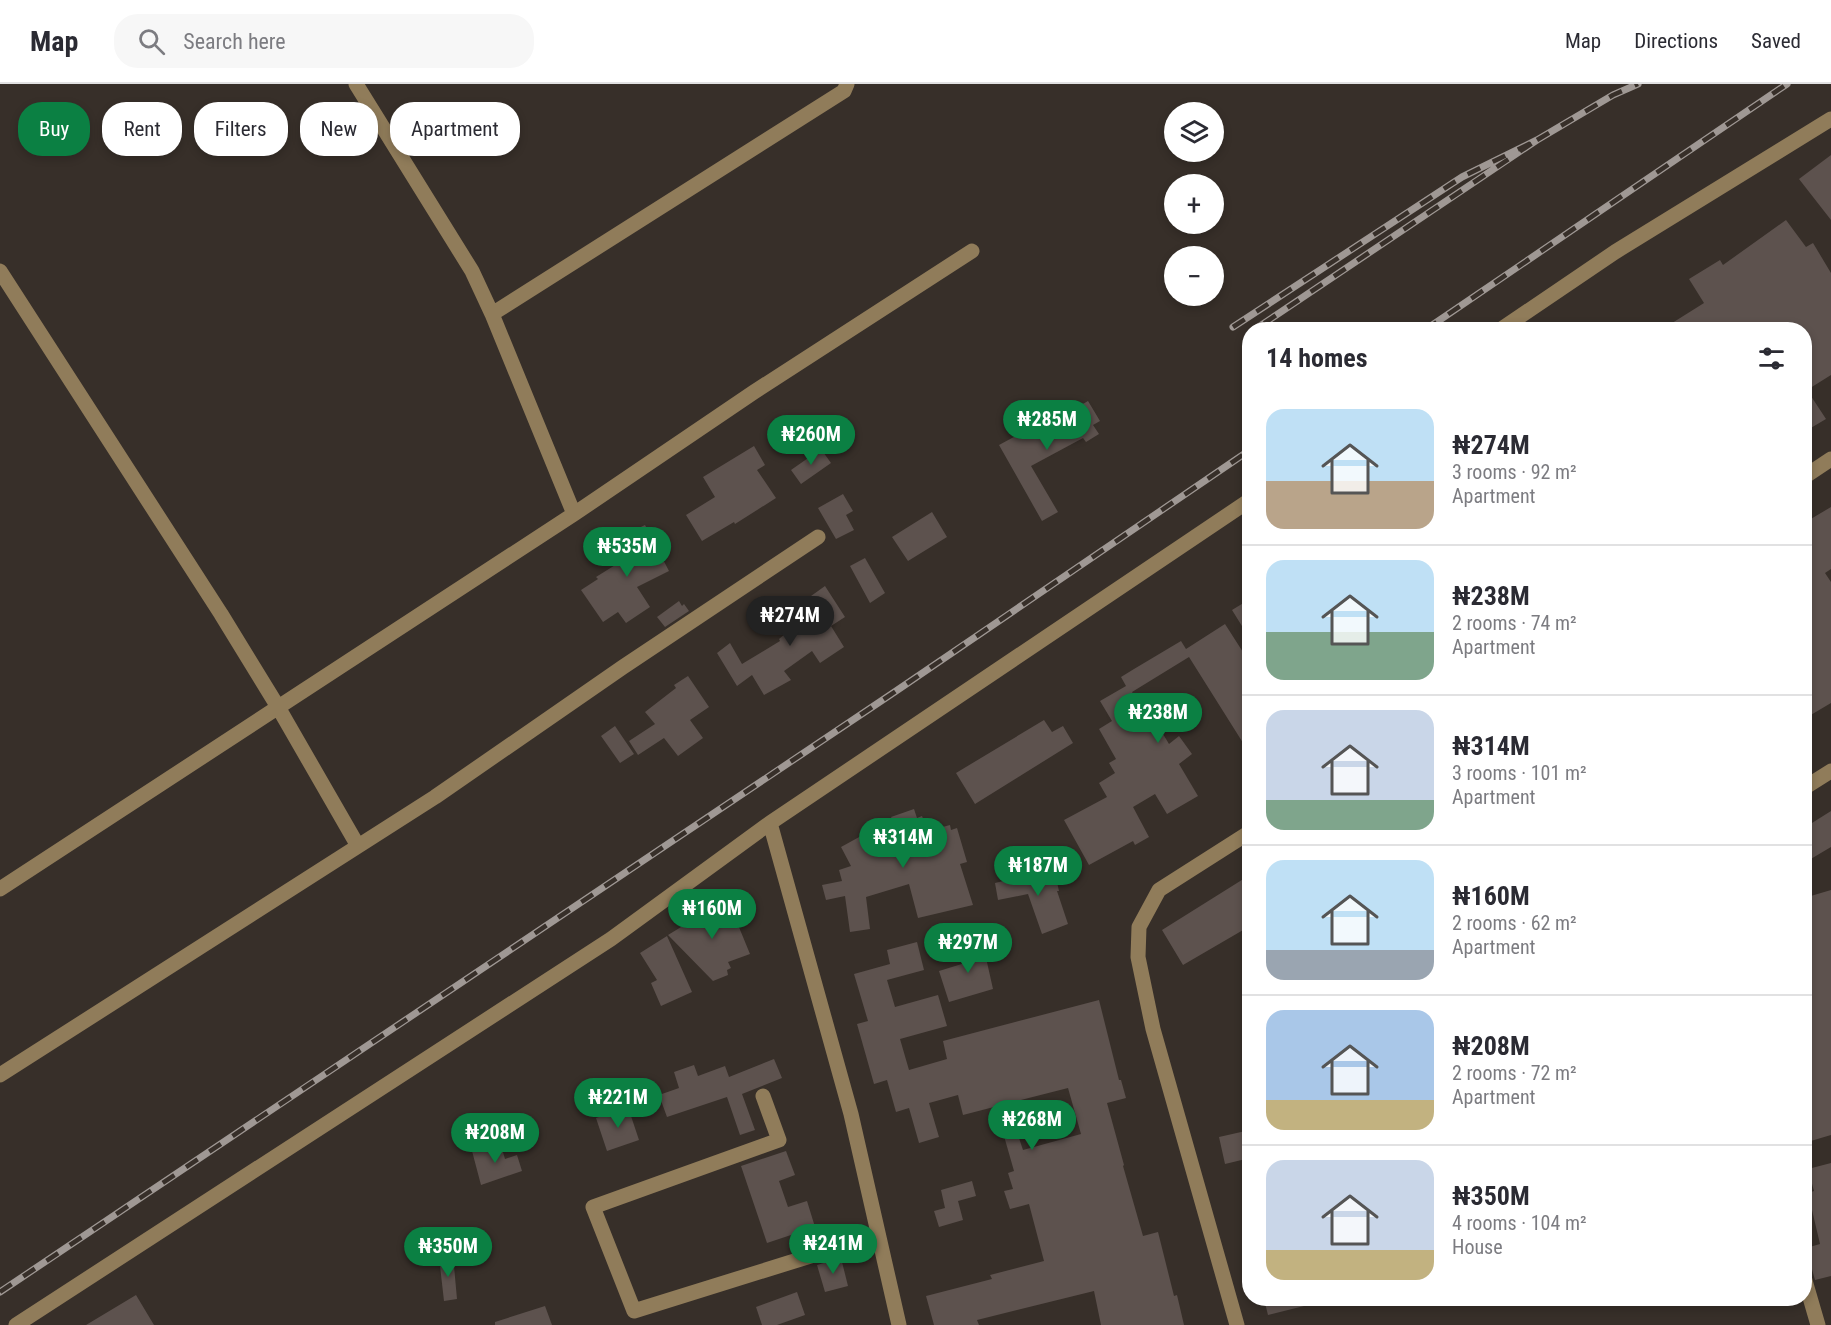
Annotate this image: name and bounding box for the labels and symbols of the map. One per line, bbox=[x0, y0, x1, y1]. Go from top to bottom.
pin: ₦285M bbox=[1005, 400, 1089, 451]
pin: ₦260M bbox=[769, 415, 853, 466]
pin: ₦535M bbox=[585, 527, 669, 578]
pin: ₦274M bbox=[748, 596, 832, 647]
pin: ₦238M bbox=[1116, 693, 1200, 744]
pin: ₦314M bbox=[861, 818, 945, 869]
pin: ₦187M bbox=[996, 846, 1080, 897]
pin: ₦160M bbox=[670, 889, 754, 940]
pin: ₦297M bbox=[926, 923, 1010, 974]
pin: ₦221M bbox=[576, 1078, 660, 1129]
pin: ₦268M bbox=[990, 1100, 1074, 1151]
pin: ₦208M bbox=[453, 1113, 537, 1164]
pin: ₦241M bbox=[791, 1224, 875, 1275]
pin: ₦350M bbox=[406, 1227, 490, 1278]

